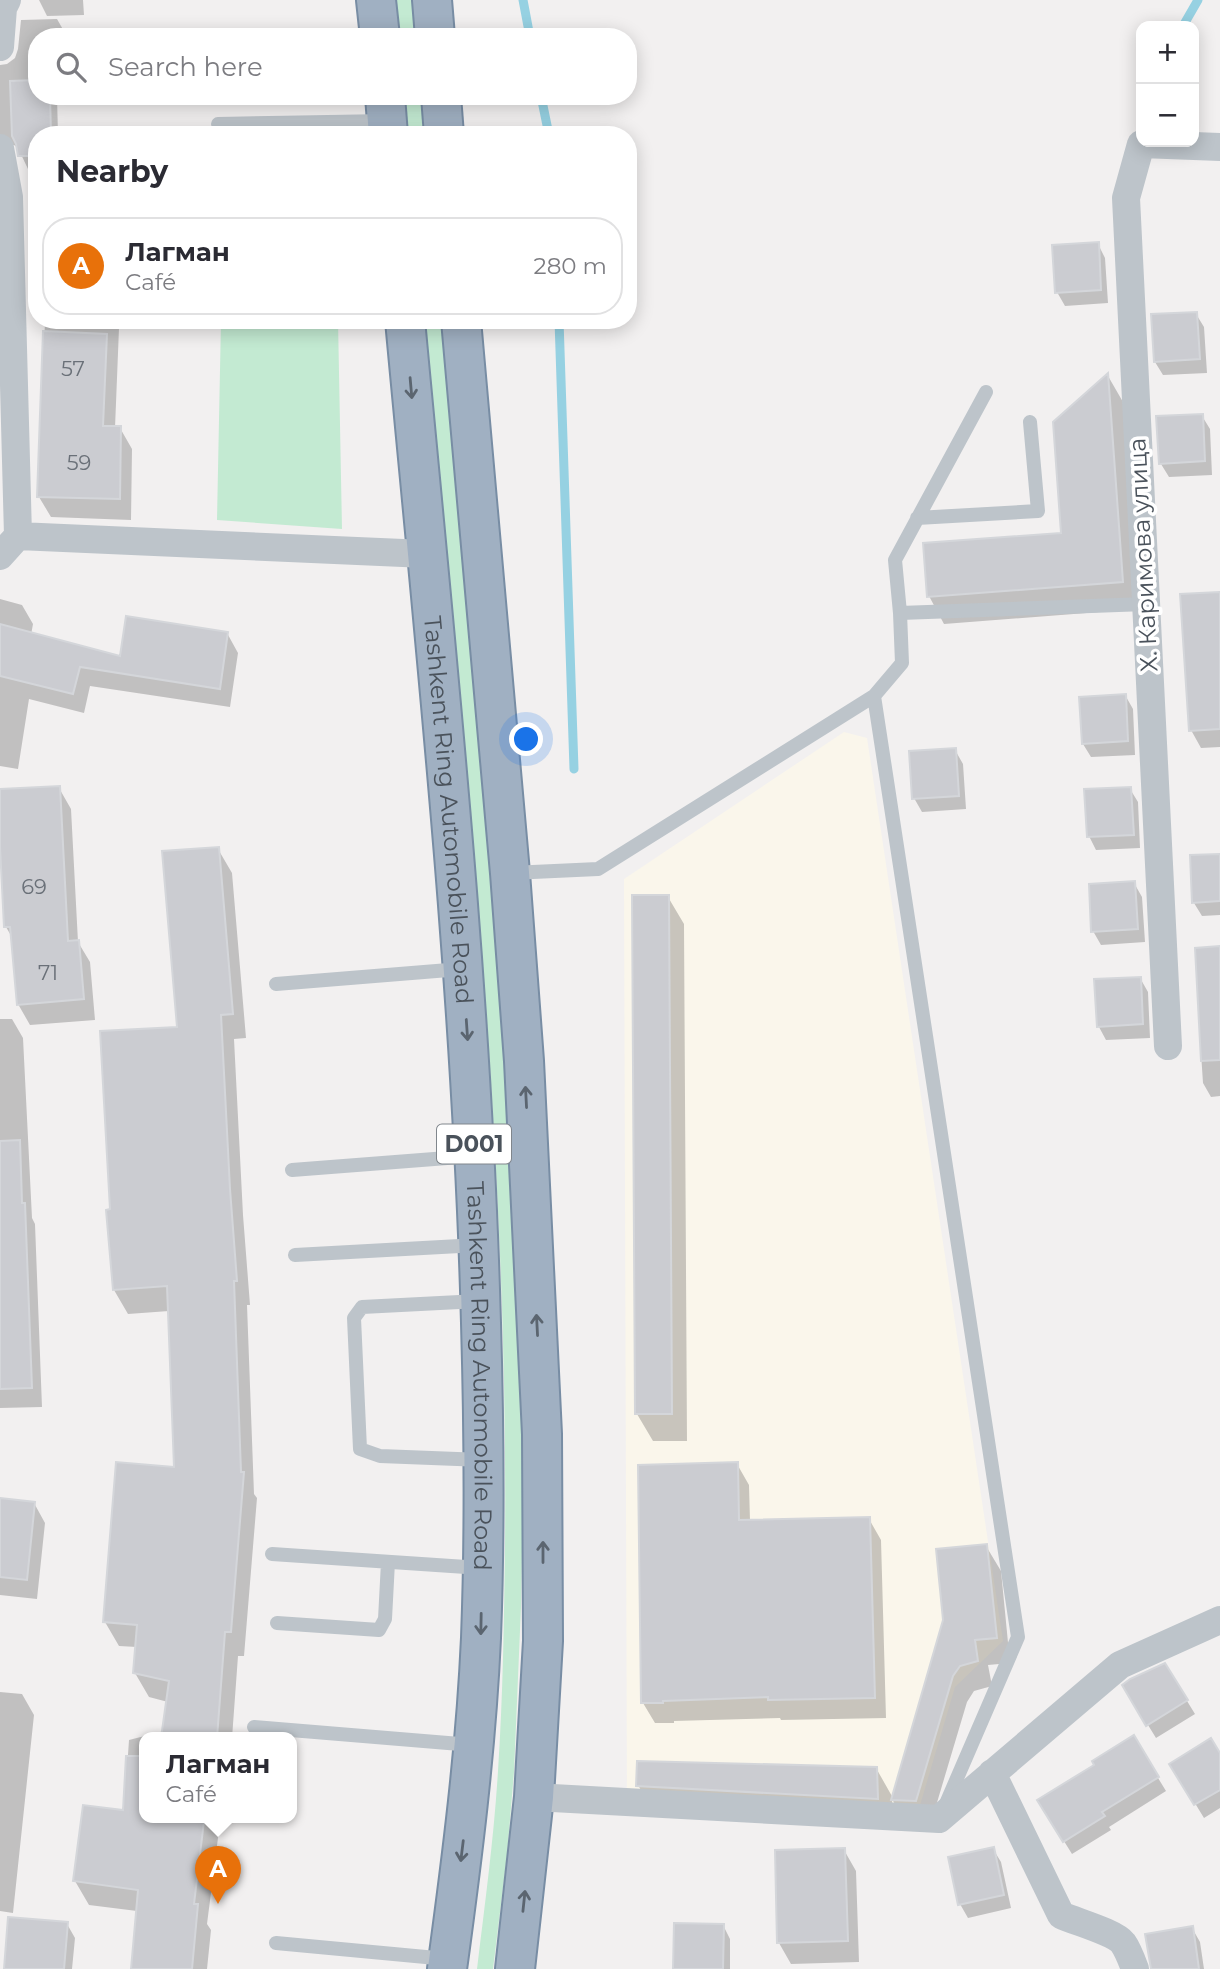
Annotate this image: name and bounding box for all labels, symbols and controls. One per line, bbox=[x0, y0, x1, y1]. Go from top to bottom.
map controls bbox=[1136, 21, 1199, 147]
button: + bbox=[1136, 21, 1199, 84]
search box bbox=[28, 28, 637, 105]
icon: search bbox=[52, 48, 90, 86]
text: Search here bbox=[108, 51, 263, 83]
button: − bbox=[1136, 84, 1199, 147]
text: Nearby bbox=[56, 153, 168, 190]
text: Лагман bbox=[125, 236, 230, 268]
text: A bbox=[72, 252, 90, 280]
text: 280 m bbox=[534, 252, 607, 280]
text: Café bbox=[125, 268, 176, 296]
house number: 57 bbox=[61, 356, 85, 381]
one-way arrow bbox=[405, 376, 418, 399]
street label: Х. Каримова улица bbox=[1122, 437, 1164, 673]
house number: 59 bbox=[67, 450, 91, 475]
street label: Tashkent Ring Automobile Road bbox=[419, 615, 480, 1005]
your location bbox=[509, 722, 543, 756]
house number: 69 bbox=[21, 874, 47, 899]
house number: 71 bbox=[38, 960, 58, 985]
one-way arrow bbox=[461, 1018, 474, 1041]
one-way arrow bbox=[519, 1086, 532, 1109]
road number: D001 bbox=[437, 1124, 511, 1163]
street label: Tashkent Ring Automobile Road bbox=[461, 1181, 498, 1571]
one-way arrow bbox=[530, 1313, 543, 1336]
one-way arrow bbox=[536, 1541, 550, 1564]
one-way arrow bbox=[474, 1613, 488, 1636]
popup bbox=[139, 1732, 297, 1823]
text: Лагман bbox=[166, 1748, 270, 1780]
text: Café bbox=[166, 1780, 217, 1808]
one-way arrow bbox=[456, 1839, 469, 1862]
pin: A bbox=[195, 1846, 241, 1904]
one-way arrow bbox=[517, 1890, 530, 1913]

